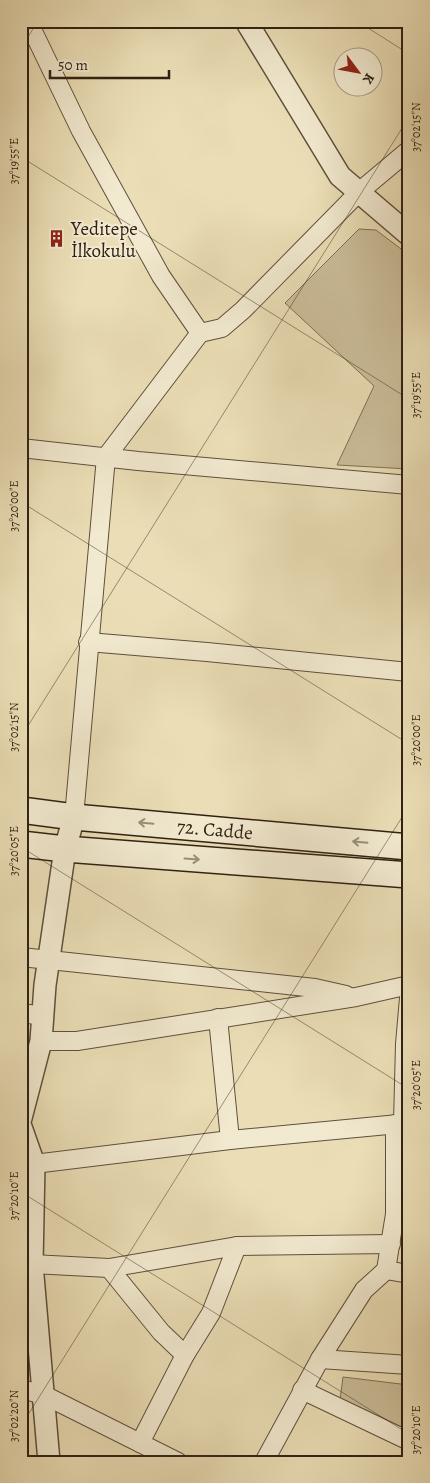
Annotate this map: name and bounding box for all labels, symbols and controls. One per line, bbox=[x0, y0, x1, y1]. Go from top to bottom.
scale bar bbox=[50, 48, 169, 80]
north arrow bbox=[332, 48, 382, 98]
text: 50 m bbox=[58, 55, 88, 75]
text: K bbox=[358, 70, 379, 88]
text: 37°02'15"N bbox=[408, 102, 424, 152]
text: 37°19'55"E bbox=[6, 138, 22, 184]
place label: Yeditepe İlkokulu bbox=[70, 216, 138, 264]
building icon: Yeditepe İlkokulu bbox=[47, 229, 67, 249]
text: 37°19'55"E bbox=[408, 372, 424, 418]
text: 37°20'00"E bbox=[6, 480, 22, 532]
text: 37°02'15"N bbox=[6, 702, 22, 752]
text: 37°20'00"E bbox=[408, 714, 424, 766]
street label: 72. Cadde bbox=[176, 814, 254, 846]
one-way arrow bbox=[138, 818, 154, 828]
text: 37°20'05"E bbox=[6, 826, 22, 876]
one-way arrow bbox=[352, 838, 368, 847]
one-way arrow bbox=[184, 854, 200, 864]
text: 37°20'05"E bbox=[408, 1060, 424, 1110]
text: 37°20'10"E bbox=[6, 1171, 22, 1221]
text: 37°02'20"N bbox=[6, 1390, 22, 1442]
text: 37°20'10"E bbox=[408, 1405, 424, 1455]

